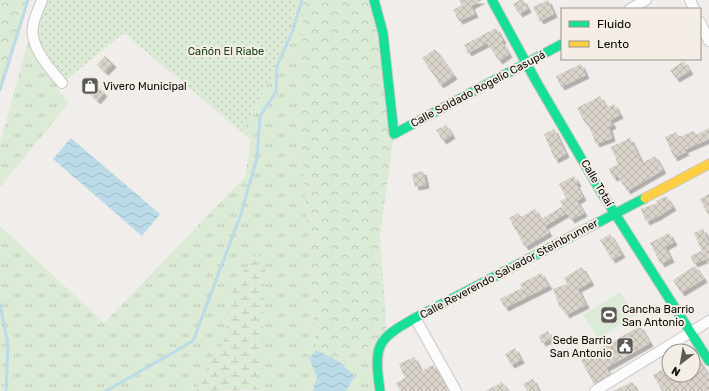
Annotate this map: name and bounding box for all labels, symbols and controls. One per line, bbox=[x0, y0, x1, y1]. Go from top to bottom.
legend bbox=[561, 8, 701, 60]
text: Fluido bbox=[597, 17, 631, 31]
text: Lento bbox=[597, 37, 629, 51]
park label: Cañón El Riabe bbox=[188, 45, 264, 58]
street label: Calle Soldado Rogelio Casupá bbox=[409, 48, 547, 130]
shop icon: Vivero Municipal bbox=[80, 76, 100, 96]
place label: Vivero Municipal bbox=[103, 80, 187, 93]
street label: Calle Totaí bbox=[578, 157, 617, 210]
street label: Calle Reverendo Salvador Steinbrunner bbox=[418, 216, 601, 322]
place label: Cancha Barrio San Antonio bbox=[622, 303, 694, 329]
sports icon: Cancha Barrio San Antonio bbox=[599, 305, 619, 325]
place label: Sede Barrio San Antonio bbox=[550, 334, 612, 360]
public building icon: Sede Barrio San Antonio bbox=[615, 336, 635, 356]
north arrow bbox=[661, 343, 701, 383]
text: N bbox=[669, 363, 683, 379]

